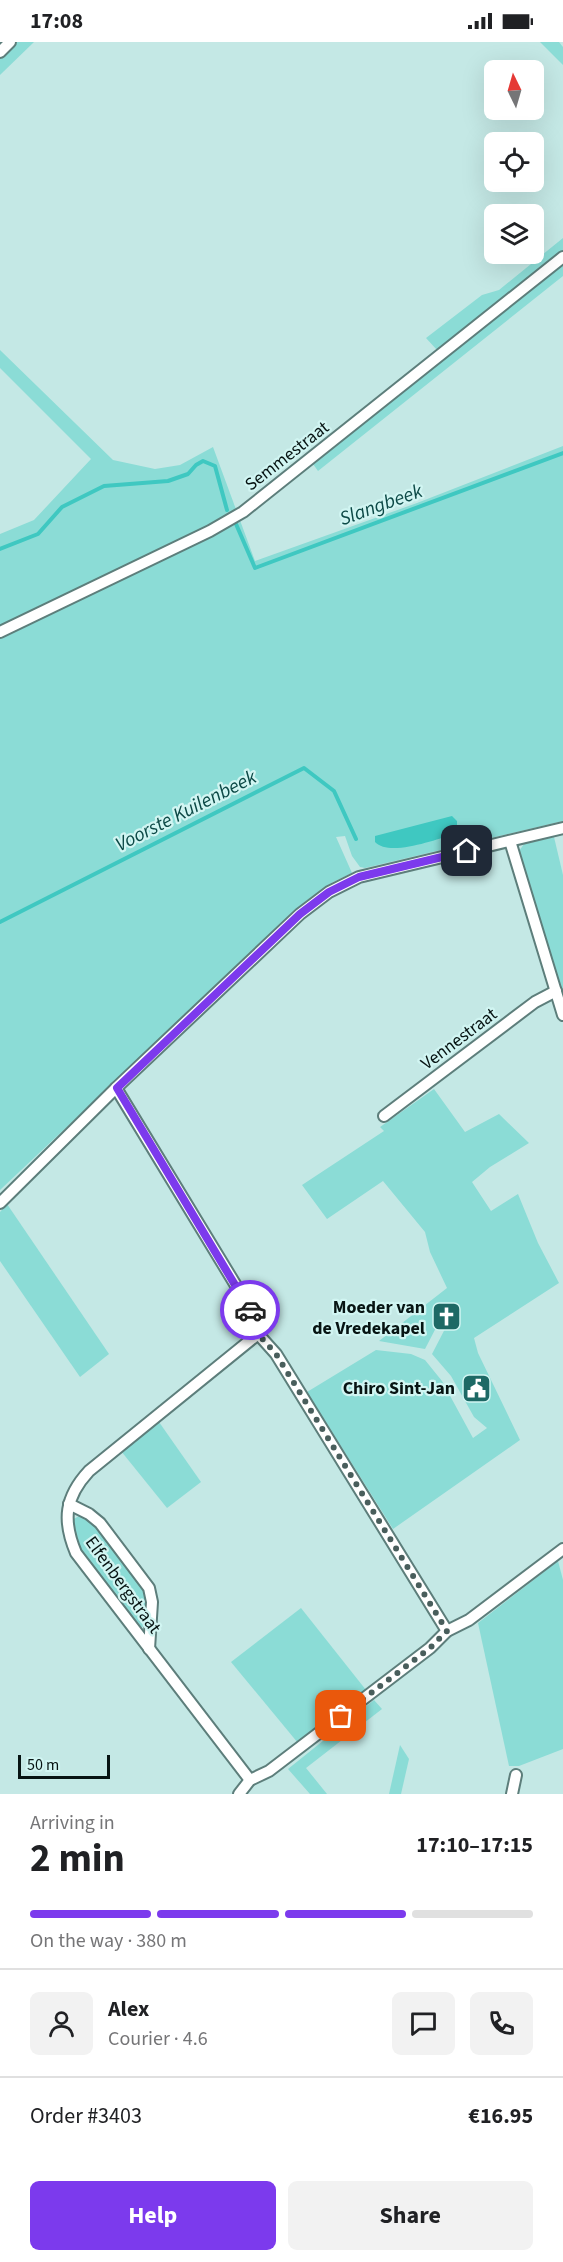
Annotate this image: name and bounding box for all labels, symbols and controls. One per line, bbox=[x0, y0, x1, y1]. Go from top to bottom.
text: 17:08 bbox=[30, 5, 83, 37]
north arrow bbox=[484, 60, 544, 120]
map controls bbox=[484, 60, 544, 264]
button: locate bbox=[484, 132, 544, 192]
button: layers bbox=[484, 204, 544, 264]
street label: Semmestraat bbox=[240, 415, 334, 497]
water label: Slangbeek bbox=[336, 477, 427, 533]
water label: Voorste Kuilenbeek bbox=[111, 763, 262, 859]
pin bbox=[441, 825, 492, 876]
icon: home bbox=[450, 834, 483, 867]
street label: Vennestraat bbox=[416, 1002, 502, 1076]
courier bbox=[220, 1280, 280, 1340]
icon: car bbox=[234, 1294, 267, 1327]
place label: Moeder van de Vredekapel bbox=[312, 1295, 425, 1341]
church icon: Moeder van de Vredekapel bbox=[430, 1301, 462, 1333]
public building icon: Chiro Sint-Jan bbox=[460, 1372, 492, 1404]
place label: Chiro Sint-Jan bbox=[343, 1376, 455, 1401]
street label: Elfenbergstraat bbox=[79, 1531, 167, 1639]
pin bbox=[315, 1690, 366, 1741]
icon: bag bbox=[324, 1699, 357, 1732]
scale bar bbox=[18, 1752, 110, 1780]
text: 50 m bbox=[27, 1754, 59, 1776]
text: Arriving in bbox=[30, 1809, 115, 1837]
text: 17:10–17:15 bbox=[416, 1829, 533, 1861]
text: 2 min bbox=[30, 1831, 125, 1887]
text: On the way · 380 m bbox=[30, 1927, 187, 1955]
button: person bbox=[30, 1992, 93, 2055]
button: chat bbox=[392, 1992, 455, 2055]
button: phone bbox=[470, 1992, 533, 2055]
text: Alex bbox=[108, 1993, 149, 2025]
text: Courier · 4.6 bbox=[108, 2025, 208, 2053]
text: Order #3403 bbox=[30, 2100, 142, 2132]
text: €16.95 bbox=[468, 2100, 533, 2132]
button: Help bbox=[30, 2181, 276, 2250]
button: Share bbox=[288, 2181, 533, 2250]

